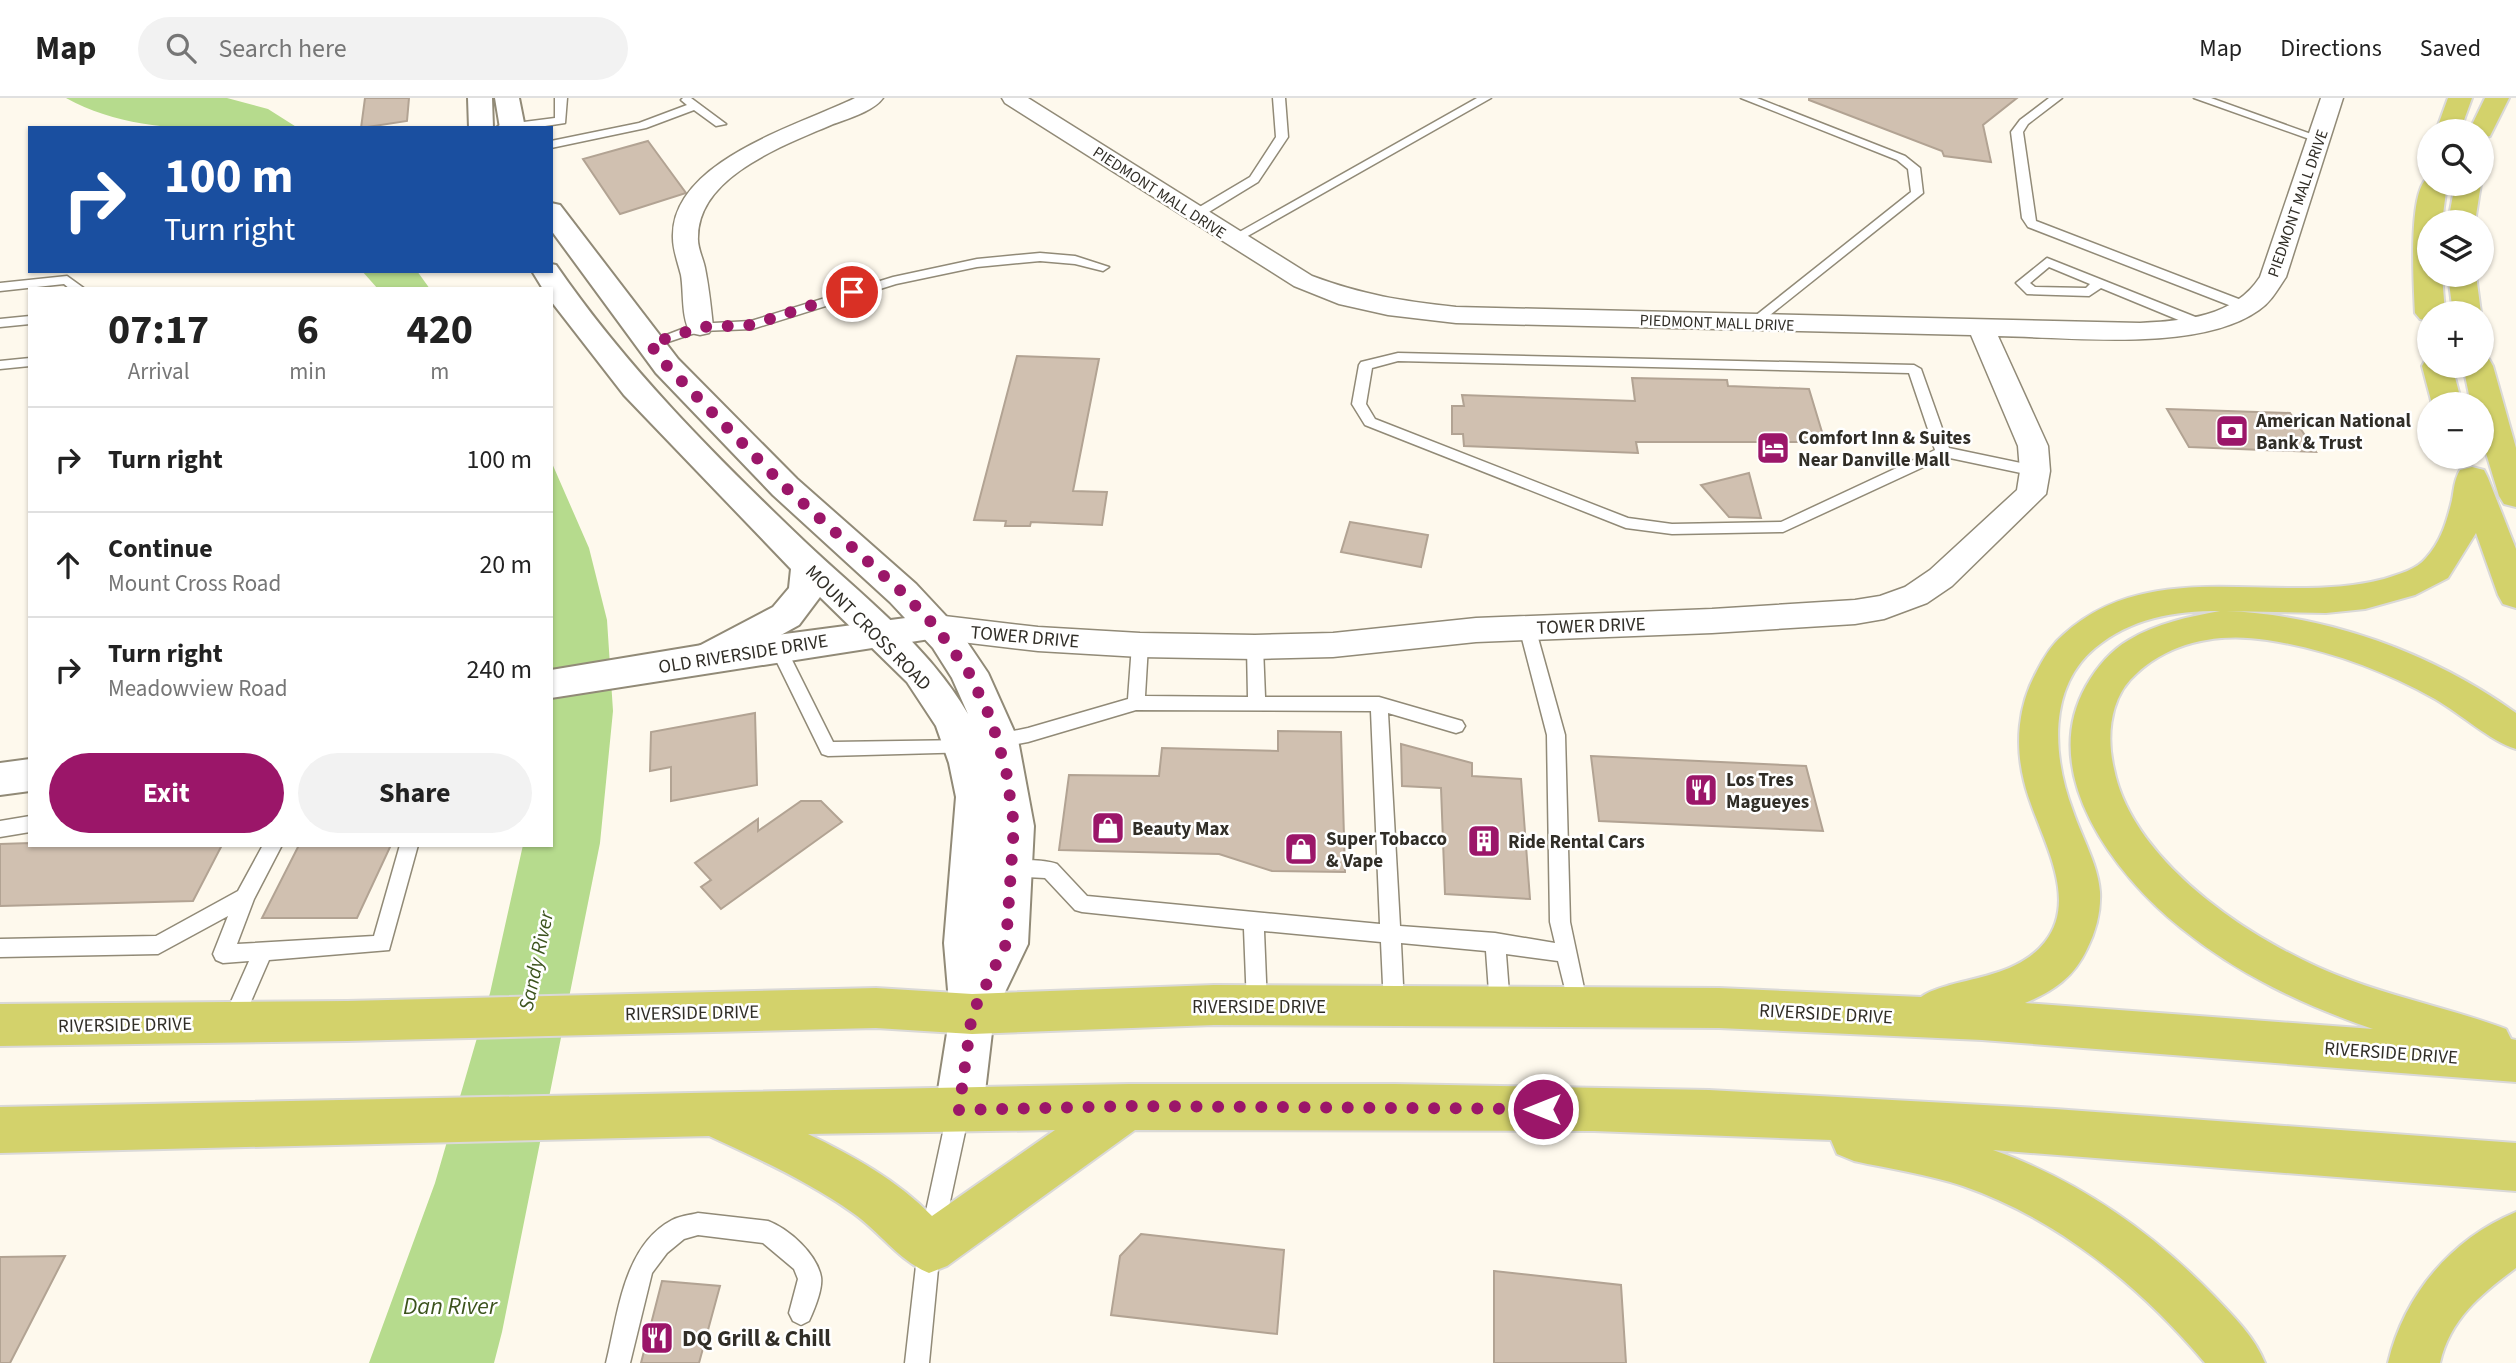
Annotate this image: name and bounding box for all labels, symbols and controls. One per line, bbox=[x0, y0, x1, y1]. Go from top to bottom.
search box bbox=[138, 17, 628, 80]
text: Map bbox=[35, 25, 96, 72]
icon: search bbox=[162, 29, 200, 67]
text: Search here bbox=[218, 30, 347, 67]
text: Map bbox=[2199, 31, 2242, 66]
text: Directions bbox=[2280, 31, 2382, 66]
text: Saved bbox=[2420, 31, 2481, 66]
map controls bbox=[2417, 119, 2494, 469]
button: search bbox=[2417, 119, 2494, 196]
street label: PIEDMONT MALL DRIVE bbox=[2262, 127, 2334, 280]
street label: PIEDMONT MALL DRIVE bbox=[1089, 141, 1230, 244]
text: 100 m bbox=[164, 142, 293, 212]
icon: right bbox=[49, 154, 140, 245]
text: Turn right bbox=[164, 207, 295, 253]
button: layers bbox=[2417, 210, 2494, 287]
pin bbox=[822, 262, 882, 322]
icon: arrive bbox=[833, 273, 871, 311]
text: 07:17 bbox=[108, 300, 209, 360]
text: 6 bbox=[297, 300, 319, 360]
text: 420 bbox=[406, 300, 473, 360]
button: + bbox=[2417, 301, 2494, 378]
street label: PIEDMONT MALL DRIVE bbox=[1639, 309, 1795, 337]
text: Arrival bbox=[128, 355, 190, 388]
text: min bbox=[289, 355, 327, 388]
text: m bbox=[430, 355, 449, 388]
button: − bbox=[2417, 392, 2494, 469]
place label: American National Bank & Trust bbox=[2255, 408, 2411, 457]
bank icon: American National Bank & Trust bbox=[2213, 412, 2251, 450]
place label: Comfort Inn & Suites Near Danville Mall bbox=[1798, 425, 1971, 474]
hotel icon: Comfort Inn & Suites Near Danville Mall bbox=[1754, 429, 1792, 467]
icon: right bbox=[49, 441, 87, 479]
text: Turn right bbox=[108, 441, 223, 478]
text: 100 m bbox=[466, 441, 532, 478]
text: Continue bbox=[108, 530, 213, 567]
icon: ahead bbox=[49, 546, 87, 584]
text: 20 m bbox=[479, 546, 532, 583]
street label: MOUNT CROSS ROAD bbox=[799, 559, 937, 697]
text: Mount Cross Road bbox=[108, 567, 281, 600]
street label: TOWER DRIVE bbox=[1536, 611, 1646, 642]
street label: TOWER DRIVE bbox=[969, 619, 1080, 656]
street label: OLD RIVERSIDE DRIVE bbox=[656, 628, 830, 681]
text: Turn right bbox=[108, 635, 223, 672]
icon: right bbox=[49, 651, 87, 689]
text: 240 m bbox=[466, 651, 532, 688]
text: Meadowview Road bbox=[108, 672, 288, 705]
button: Exit bbox=[49, 753, 284, 833]
button: Share bbox=[298, 753, 532, 833]
place label: Los Tres Magueyes bbox=[1726, 767, 1809, 816]
restaurant icon: Los Tres Magueyes bbox=[1682, 771, 1720, 809]
shop icon: Beauty Max bbox=[1089, 809, 1127, 847]
place label: Beauty Max bbox=[1132, 816, 1229, 843]
building icon: Ride Rental Cars bbox=[1465, 822, 1503, 860]
place label: Super Tobacco & Vape bbox=[1326, 826, 1447, 875]
place label: Ride Rental Cars bbox=[1508, 829, 1645, 856]
shop icon: Super Tobacco & Vape bbox=[1282, 830, 1320, 868]
water label: Sandy River bbox=[511, 908, 561, 1014]
street label: RIVERSIDE DRIVE bbox=[1192, 994, 1326, 1021]
street label: RIVERSIDE DRIVE bbox=[1758, 998, 1894, 1031]
street label: RIVERSIDE DRIVE bbox=[625, 999, 759, 1028]
street label: RIVERSIDE DRIVE bbox=[58, 1011, 192, 1040]
street label: RIVERSIDE DRIVE bbox=[2323, 1035, 2459, 1072]
position arrow bbox=[1506, 1072, 1580, 1146]
water label: Dan River bbox=[403, 1289, 499, 1324]
restaurant icon: DQ Grill & Chill bbox=[638, 1319, 676, 1357]
place label: DQ Grill & Chill bbox=[682, 1322, 831, 1355]

